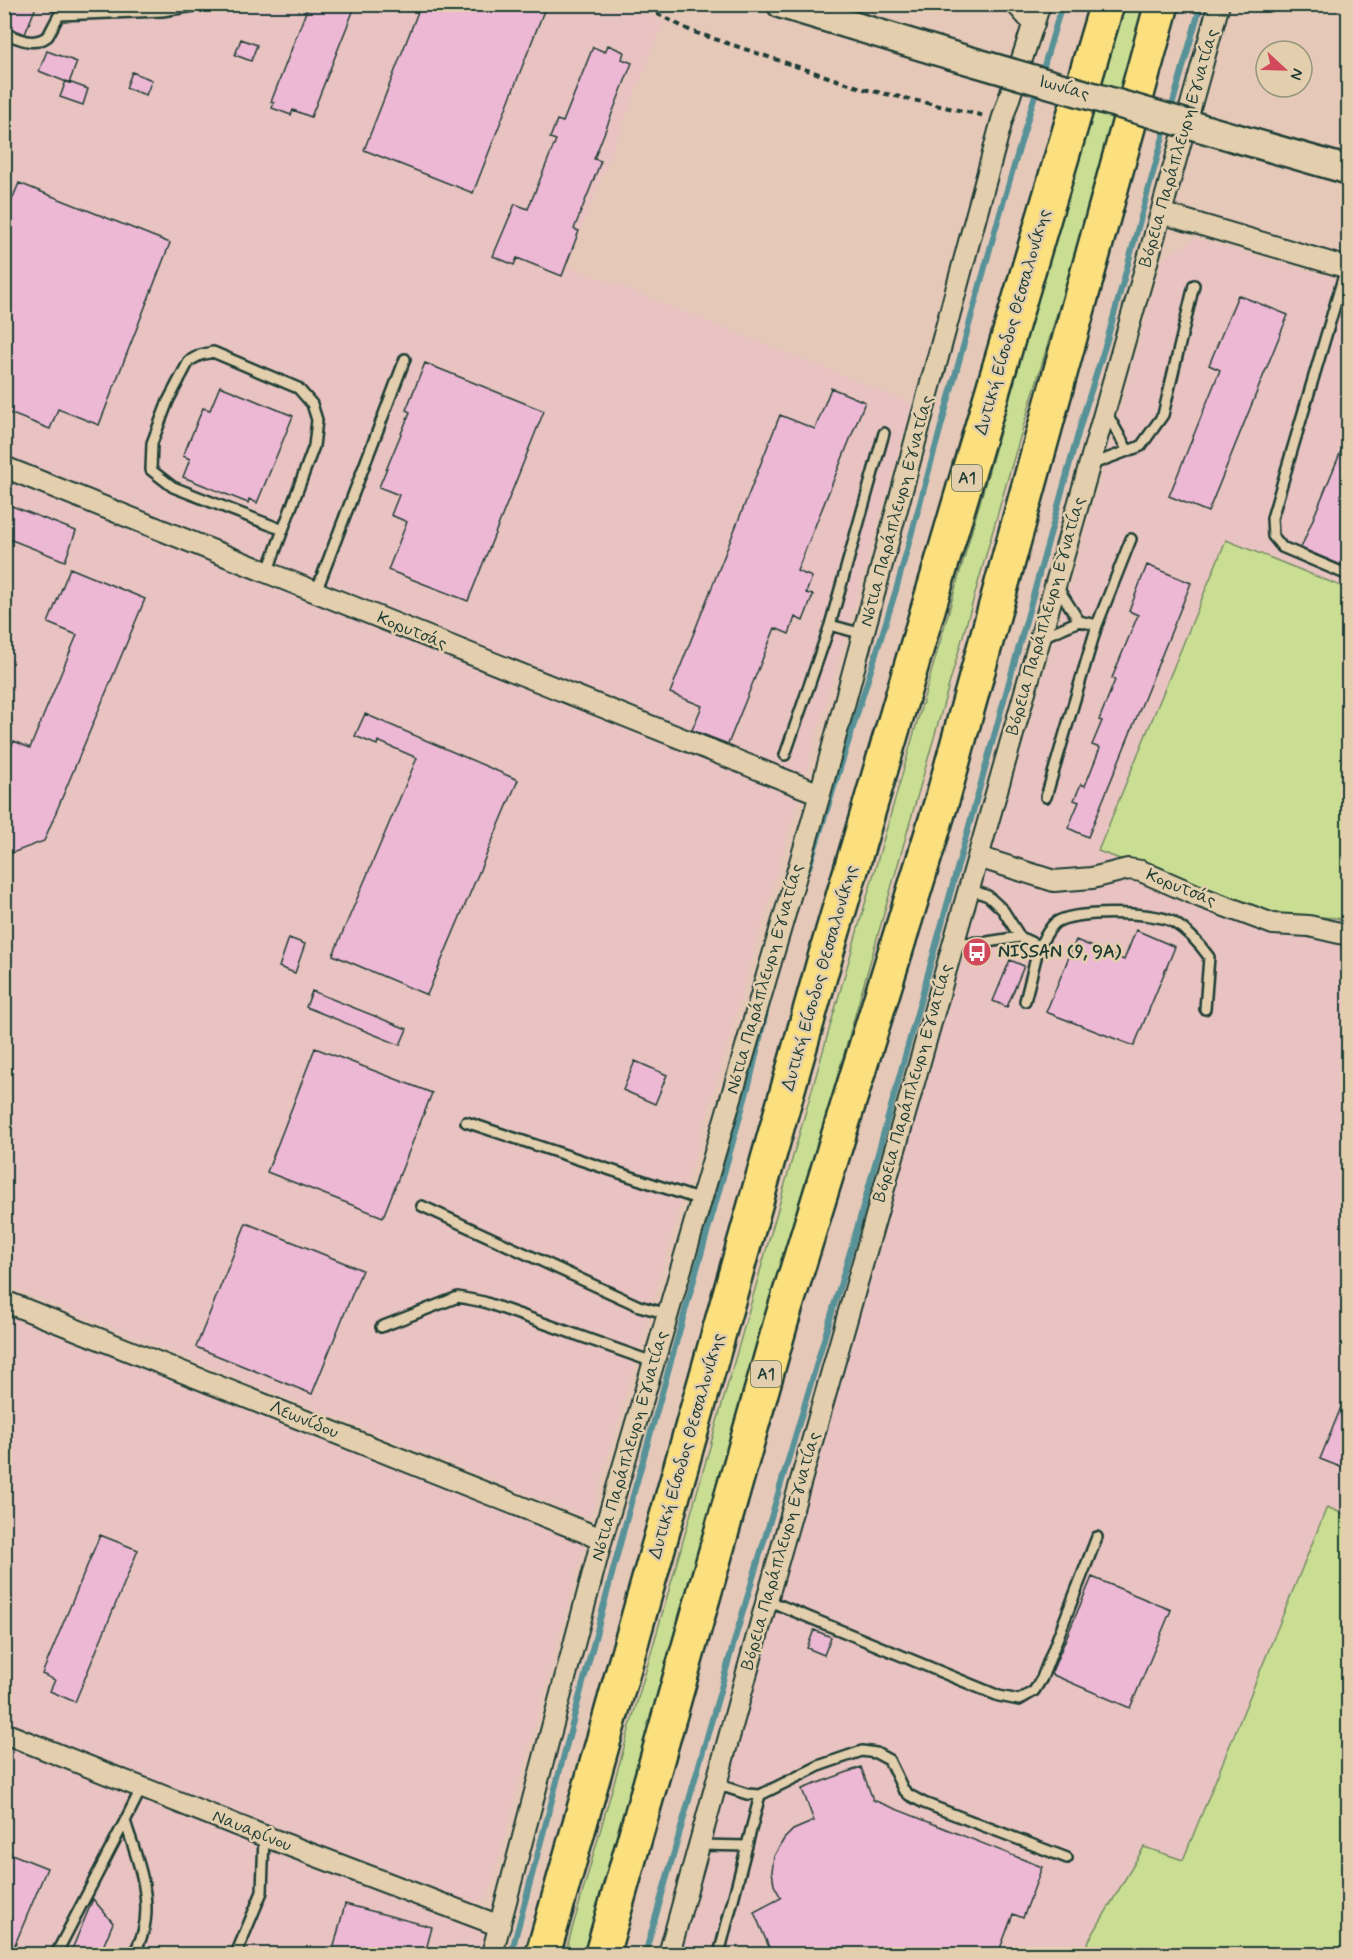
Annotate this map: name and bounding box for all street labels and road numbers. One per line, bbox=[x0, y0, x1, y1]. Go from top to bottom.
street label: Βόρεια Παράπλευρη Εγνατίας bbox=[1133, 26, 1225, 270]
street label: Ιωνίας bbox=[1036, 69, 1092, 107]
street label: Δυτική Είσοδος Θεσσαλονίκης bbox=[969, 206, 1057, 438]
street label: Νότια Παράπλευρη Εγνατίας bbox=[855, 393, 939, 629]
road number: Α1 bbox=[952, 465, 982, 491]
street label: Βόρεια Παράπλευρη Εγνατίας bbox=[1000, 494, 1092, 738]
street label: Κορυτσάς bbox=[373, 606, 451, 656]
street label: Νότια Παράπλευρη Εγνατίας bbox=[721, 861, 809, 1097]
street label: Δυτική Είσοδος Θεσσαλονίκης bbox=[776, 862, 864, 1094]
street label: Κορυτσάς bbox=[1142, 863, 1220, 913]
street label: Βόρεια Παράπλευρη Εγνατίας bbox=[867, 961, 959, 1205]
street label: Νότια Παράπλευρη Εγνατίας bbox=[586, 1328, 674, 1564]
street label: Δυτική Είσοδος Θεσσαλονίκης bbox=[643, 1330, 731, 1562]
road number: Α1 bbox=[751, 1361, 781, 1387]
street label: Λεωνίδου bbox=[266, 1395, 342, 1445]
street label: Βόρεια Παράπλευρη Εγνατίας bbox=[735, 1429, 827, 1673]
street label: Ναυαρίνου bbox=[209, 1804, 295, 1858]

